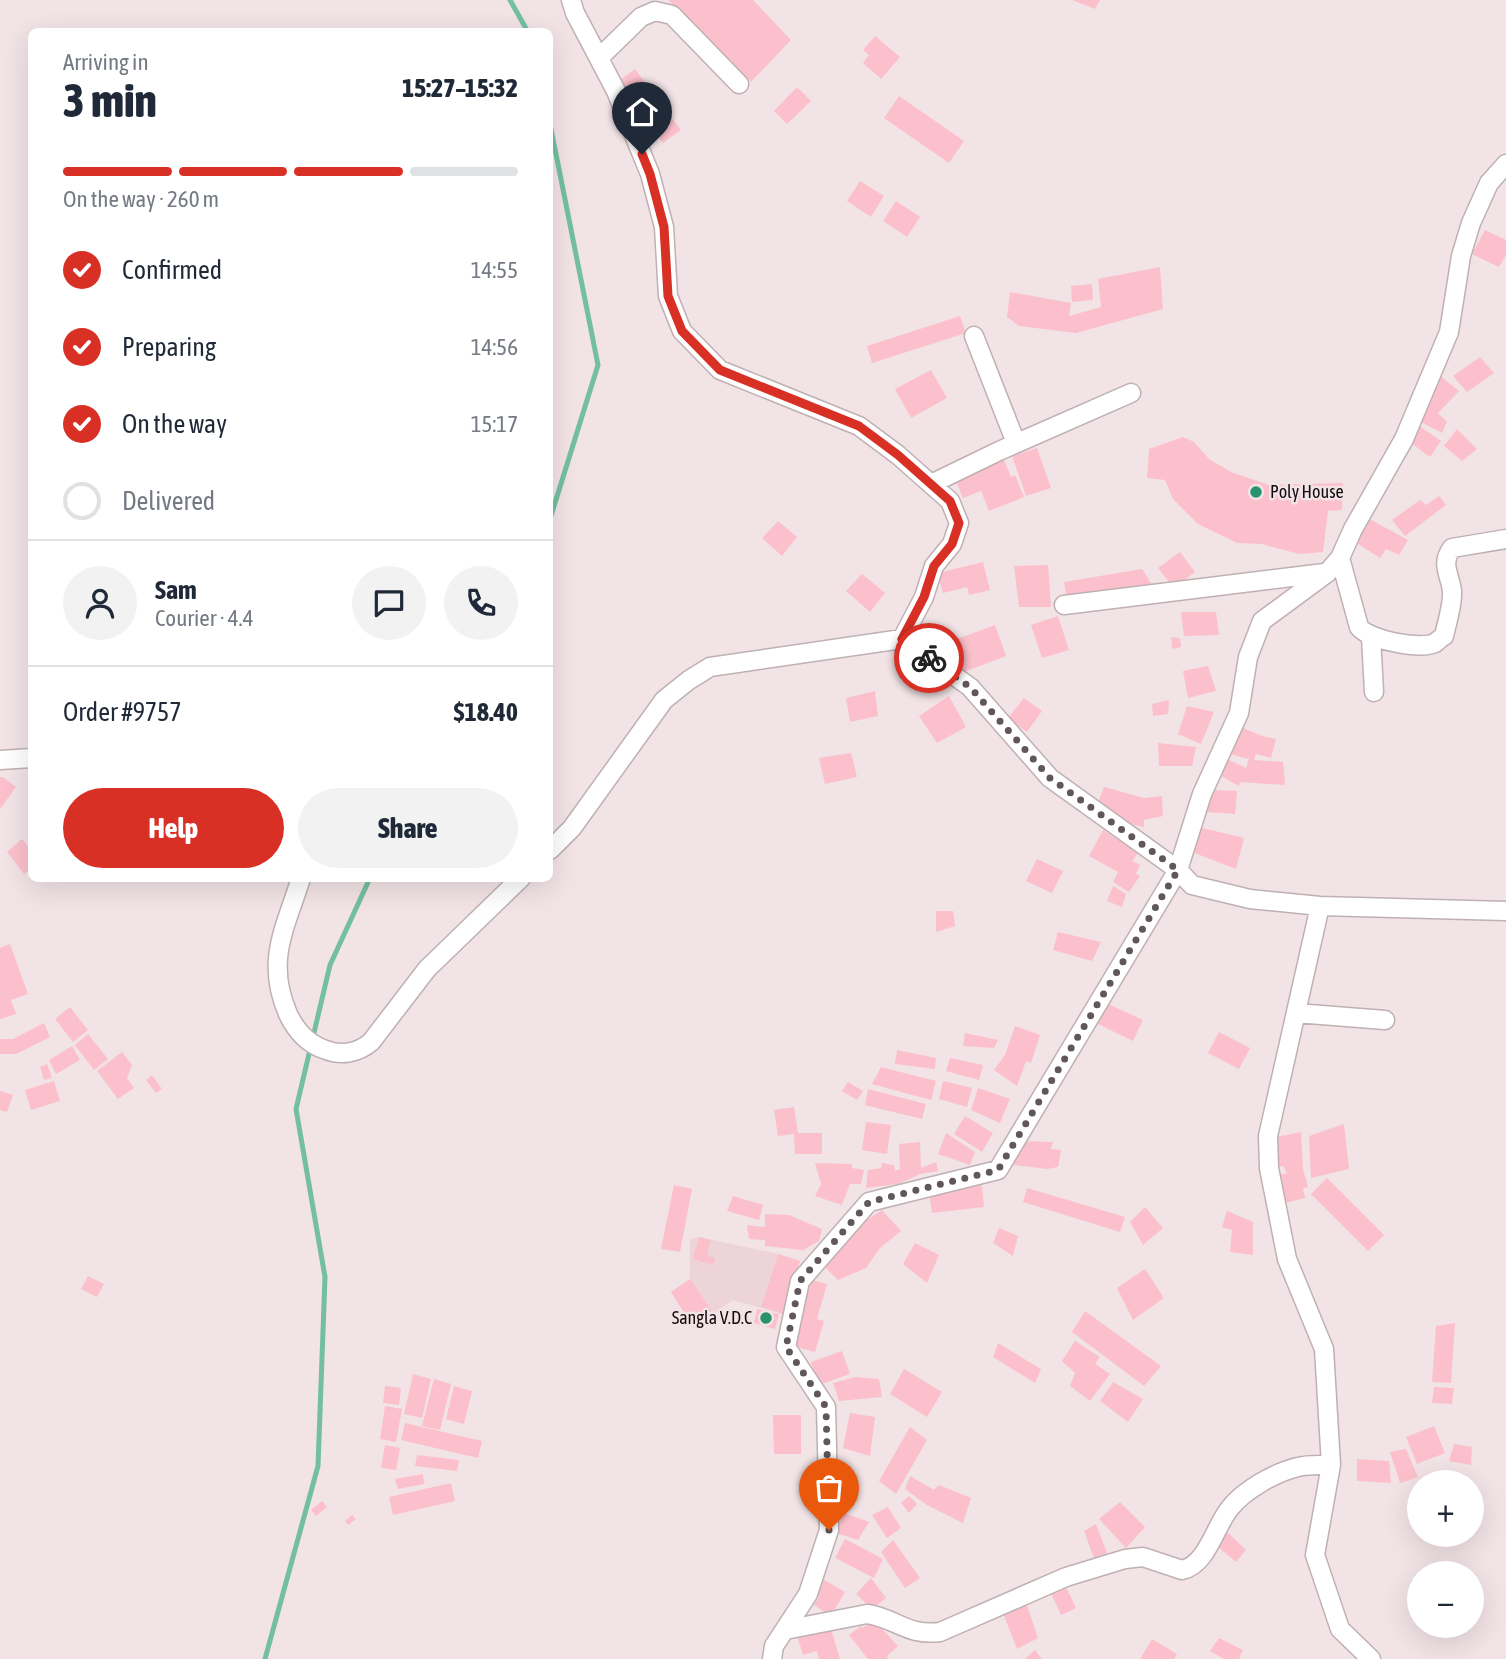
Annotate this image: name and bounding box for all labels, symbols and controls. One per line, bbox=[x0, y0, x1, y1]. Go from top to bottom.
text: Arriving in bbox=[63, 49, 149, 75]
text: 15:27–15:32 bbox=[402, 73, 518, 103]
text: 3 min bbox=[63, 74, 157, 127]
pin bbox=[612, 82, 672, 154]
icon: home bbox=[623, 93, 661, 131]
text: On the way · 260 m bbox=[63, 186, 219, 212]
icon: check bbox=[63, 251, 101, 289]
text: Confirmed bbox=[122, 255, 222, 285]
text: 14:55 bbox=[471, 257, 518, 283]
icon: check bbox=[63, 328, 101, 366]
text: Preparing bbox=[122, 332, 216, 362]
text: 14:56 bbox=[471, 334, 518, 360]
icon: check bbox=[63, 405, 101, 443]
text: On the way bbox=[122, 409, 227, 439]
text: 15:17 bbox=[471, 411, 518, 437]
place label: Poly House bbox=[1270, 481, 1344, 502]
marker: Poly House bbox=[1248, 484, 1264, 500]
text: Delivered bbox=[122, 486, 215, 516]
button: person bbox=[63, 566, 137, 640]
button: chat bbox=[352, 566, 426, 640]
button: phone bbox=[444, 566, 518, 640]
text: Sam bbox=[155, 575, 197, 605]
text: Courier · 4.4 bbox=[155, 605, 254, 631]
courier bbox=[894, 623, 964, 693]
icon: bike bbox=[910, 639, 948, 677]
text: Order #9757 bbox=[63, 697, 182, 727]
text: $18.40 bbox=[454, 697, 518, 727]
button: Help bbox=[63, 788, 284, 868]
button: Share bbox=[298, 788, 518, 868]
place label: Sangla V.D.C bbox=[672, 1307, 752, 1328]
marker: Sangla V.D.C bbox=[758, 1310, 774, 1326]
pin bbox=[799, 1458, 859, 1530]
icon: bag bbox=[810, 1469, 848, 1507]
map controls bbox=[1407, 1470, 1484, 1638]
button: + bbox=[1407, 1470, 1484, 1547]
button: − bbox=[1407, 1561, 1484, 1638]

